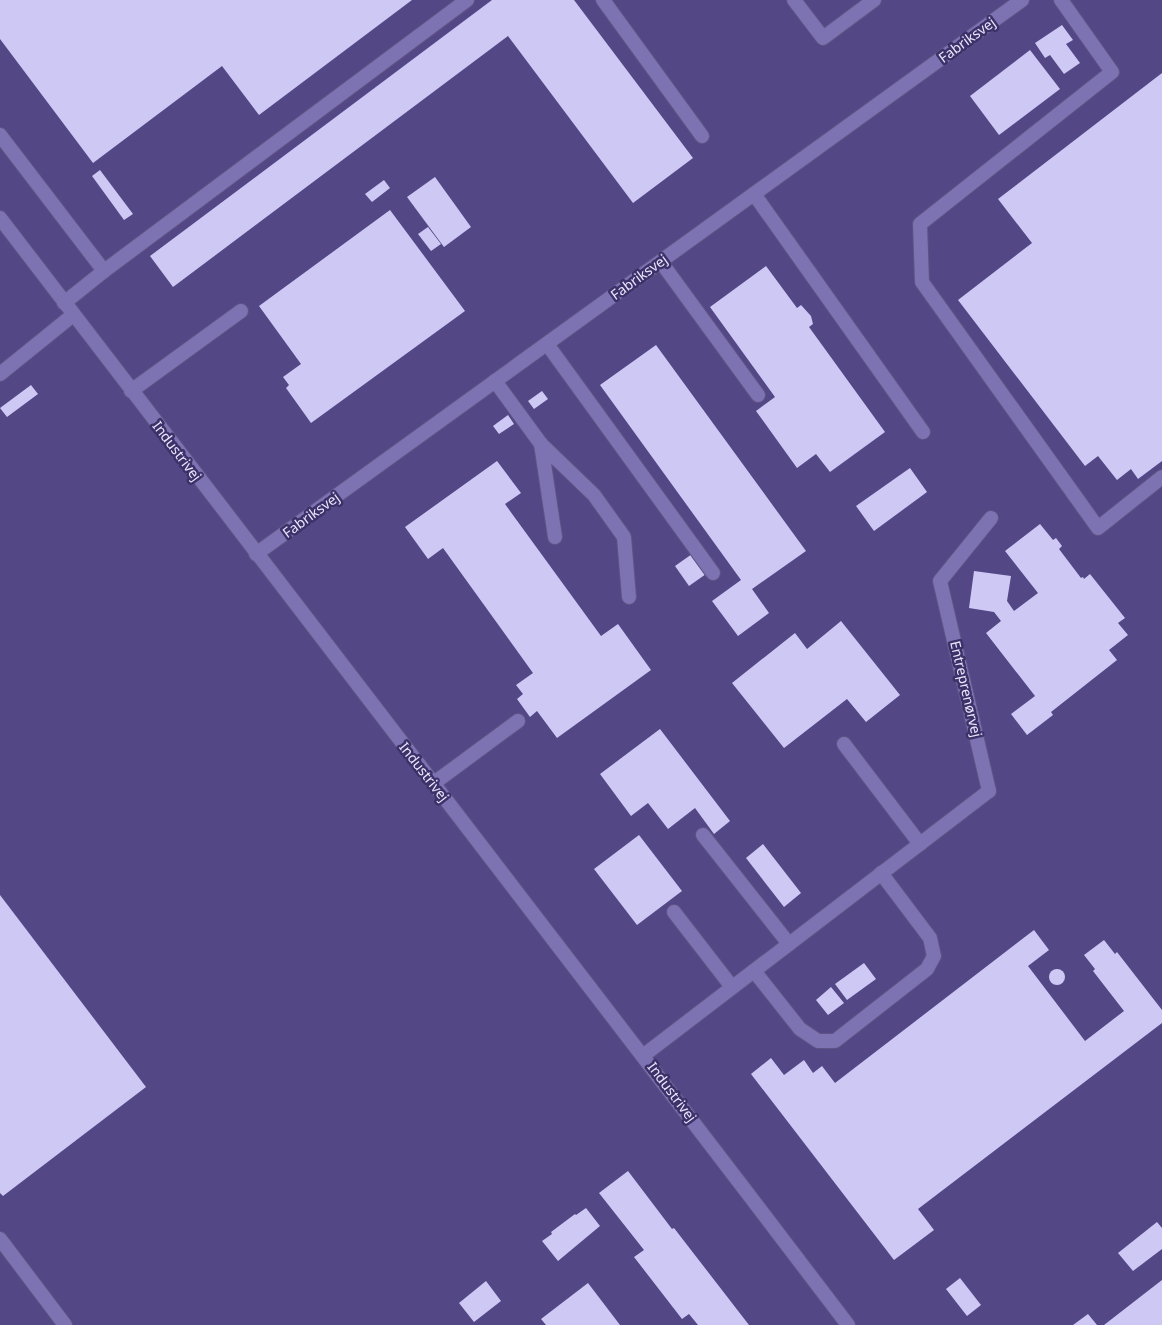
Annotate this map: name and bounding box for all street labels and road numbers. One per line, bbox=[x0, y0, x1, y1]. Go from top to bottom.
street label: Fabriksvej bbox=[934, 13, 999, 67]
street label: Fabriksvej bbox=[606, 250, 671, 304]
street label: Industrivej bbox=[149, 417, 206, 485]
street label: Fabriksvej bbox=[278, 488, 343, 542]
street label: Entreprenørvej bbox=[946, 639, 987, 739]
street label: Industrivej bbox=[395, 738, 454, 805]
street label: Industrivej bbox=[644, 1058, 701, 1126]

